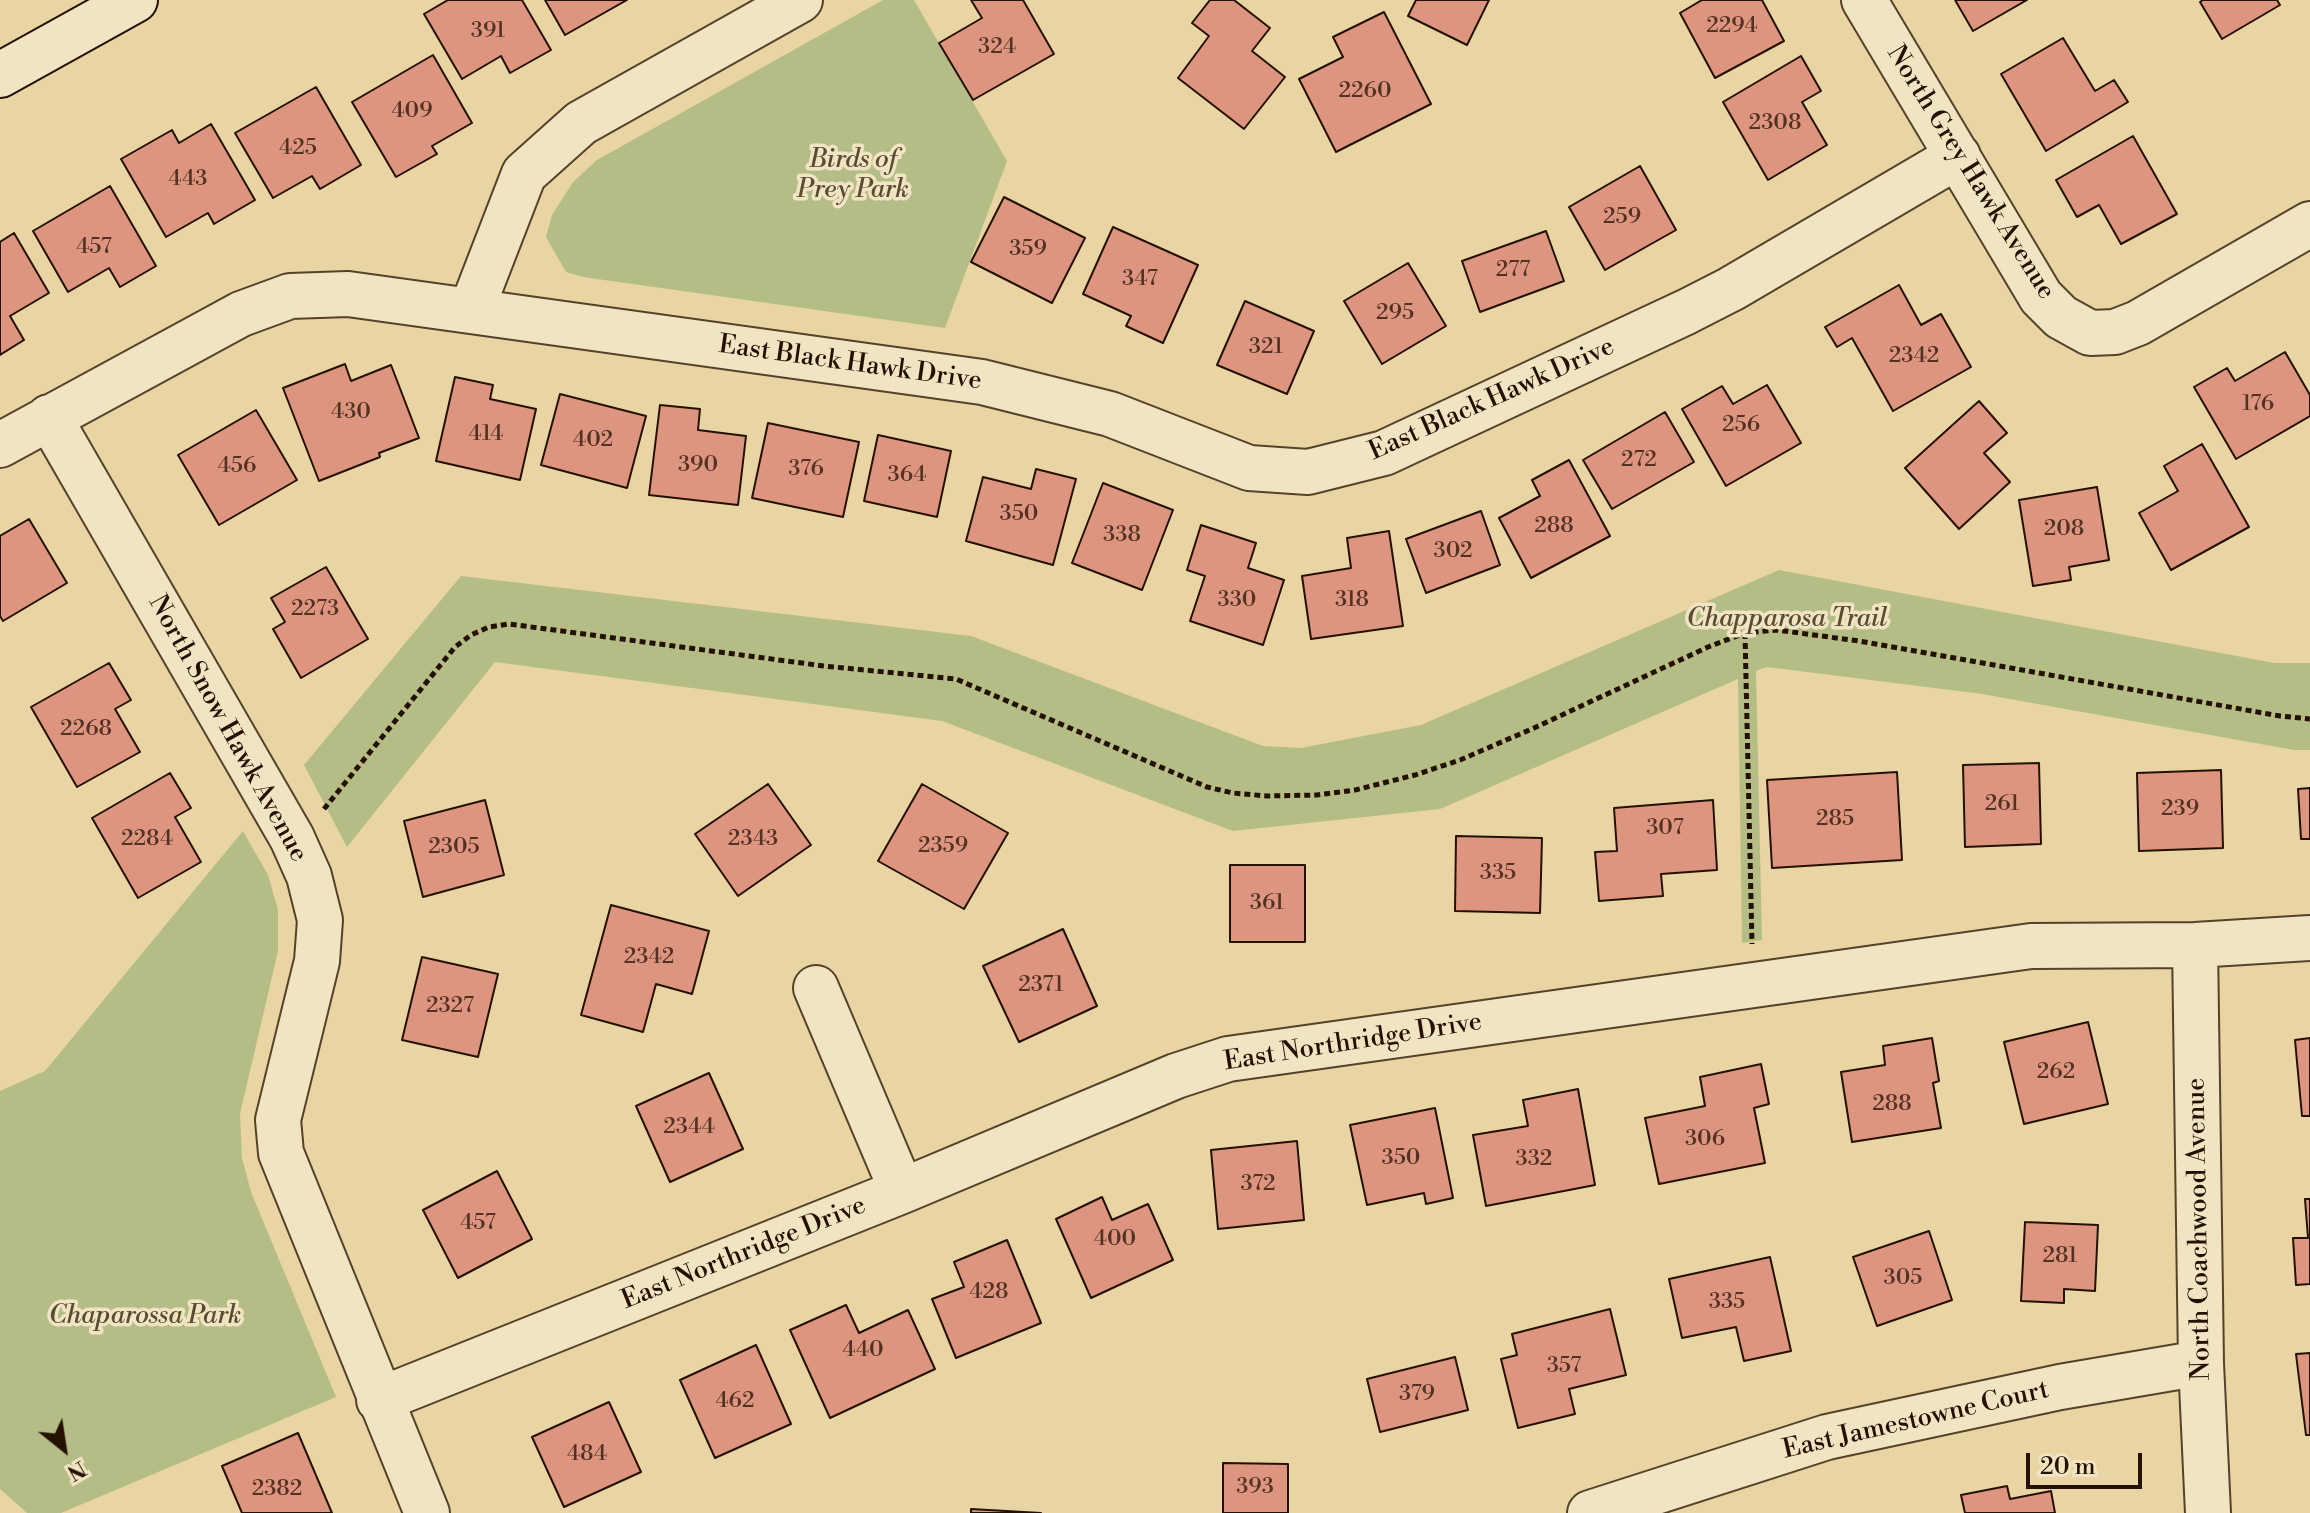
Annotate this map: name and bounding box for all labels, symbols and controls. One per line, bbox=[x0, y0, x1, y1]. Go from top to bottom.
house number: 2294 bbox=[1706, 14, 1758, 40]
house number: 391 bbox=[471, 19, 505, 45]
house number: 324 bbox=[978, 35, 1016, 61]
street label: North Grey Hawk Avenue bbox=[1879, 40, 2061, 306]
house number: 2260 bbox=[1339, 79, 1391, 105]
house number: 409 bbox=[391, 99, 433, 125]
house number: 2308 bbox=[1749, 111, 1801, 137]
house number: 425 bbox=[279, 136, 317, 162]
park label: Birds of Prey Park bbox=[797, 145, 909, 206]
house number: 443 bbox=[169, 167, 207, 193]
house number: 259 bbox=[1603, 205, 1641, 231]
house number: 457 bbox=[76, 235, 112, 261]
house number: 359 bbox=[1009, 237, 1047, 263]
house number: 277 bbox=[1496, 258, 1530, 284]
house number: 347 bbox=[1122, 267, 1158, 293]
house number: 295 bbox=[1376, 301, 1414, 327]
street label: East Black Hawk Drive bbox=[716, 330, 984, 398]
street label: East Black Hawk Drive bbox=[1364, 332, 1620, 468]
house number: 321 bbox=[1249, 335, 1283, 361]
house number: 2342 bbox=[1889, 344, 1939, 370]
house number: 176 bbox=[2242, 392, 2274, 418]
house number: 430 bbox=[331, 400, 371, 426]
house number: 256 bbox=[1722, 413, 1760, 439]
house number: 414 bbox=[469, 422, 503, 448]
house number: 402 bbox=[573, 428, 613, 454]
house number: 272 bbox=[1621, 448, 1657, 474]
house number: 390 bbox=[678, 453, 718, 479]
house number: 456 bbox=[218, 454, 256, 480]
house number: 376 bbox=[788, 457, 824, 483]
house number: 364 bbox=[887, 463, 927, 489]
house number: 350 bbox=[1000, 502, 1038, 528]
house number: 288 bbox=[1534, 514, 1574, 540]
house number: 208 bbox=[2044, 517, 2084, 543]
house number: 338 bbox=[1103, 523, 1141, 549]
house number: 302 bbox=[1434, 539, 1472, 565]
house number: 330 bbox=[1218, 588, 1256, 614]
house number: 318 bbox=[1335, 588, 1369, 614]
street label: North Snow Hawk Avenue bbox=[141, 590, 313, 868]
house number: 2273 bbox=[291, 597, 339, 623]
park label: Chapparosa Trail bbox=[1687, 604, 1887, 636]
house number: 2268 bbox=[60, 717, 112, 743]
house number: 261 bbox=[1985, 792, 2019, 818]
house number: 239 bbox=[2161, 797, 2199, 823]
house number: 285 bbox=[1816, 807, 1854, 833]
house number: 307 bbox=[1646, 816, 1684, 842]
house number: 2284 bbox=[121, 827, 173, 853]
house number: 2343 bbox=[728, 827, 778, 853]
house number: 2359 bbox=[918, 834, 968, 860]
house number: 2305 bbox=[428, 835, 480, 861]
house number: 335 bbox=[1480, 861, 1516, 887]
house number: 361 bbox=[1250, 891, 1284, 917]
house number: 2342 bbox=[624, 945, 674, 971]
house number: 2371 bbox=[1018, 973, 1064, 999]
house number: 2327 bbox=[426, 994, 474, 1020]
street label: East Northridge Drive bbox=[1222, 1007, 1484, 1079]
house number: 262 bbox=[2037, 1060, 2075, 1086]
street label: North Coachwood Avenue bbox=[2182, 1077, 2218, 1381]
house number: 288 bbox=[1872, 1092, 1912, 1118]
house number: 2344 bbox=[663, 1115, 715, 1141]
house number: 306 bbox=[1685, 1127, 1725, 1153]
house number: 350 bbox=[1382, 1146, 1420, 1172]
house number: 332 bbox=[1516, 1147, 1552, 1173]
house number: 372 bbox=[1240, 1172, 1276, 1198]
street label: East Northridge Drive bbox=[617, 1191, 871, 1317]
house number: 457 bbox=[460, 1211, 496, 1237]
house number: 400 bbox=[1094, 1227, 1136, 1253]
house number: 281 bbox=[2042, 1244, 2078, 1270]
house number: 305 bbox=[1884, 1266, 1922, 1292]
house number: 428 bbox=[969, 1280, 1009, 1306]
house number: 335 bbox=[1709, 1290, 1745, 1316]
park label: Chaparossa Park bbox=[49, 1301, 241, 1333]
house number: 440 bbox=[842, 1338, 884, 1364]
house number: 357 bbox=[1547, 1354, 1581, 1380]
street label: East Jamestowne Court bbox=[1780, 1375, 2052, 1467]
house number: 379 bbox=[1399, 1382, 1435, 1408]
house number: 462 bbox=[716, 1389, 754, 1415]
north arrow bbox=[24, 1409, 104, 1489]
scale bar bbox=[2030, 1437, 2146, 1487]
house number: 484 bbox=[567, 1442, 607, 1468]
text: 20 m bbox=[2040, 1452, 2096, 1482]
text: N bbox=[62, 1454, 91, 1486]
house number: 393 bbox=[1236, 1475, 1274, 1501]
house number: 2382 bbox=[252, 1477, 302, 1503]

